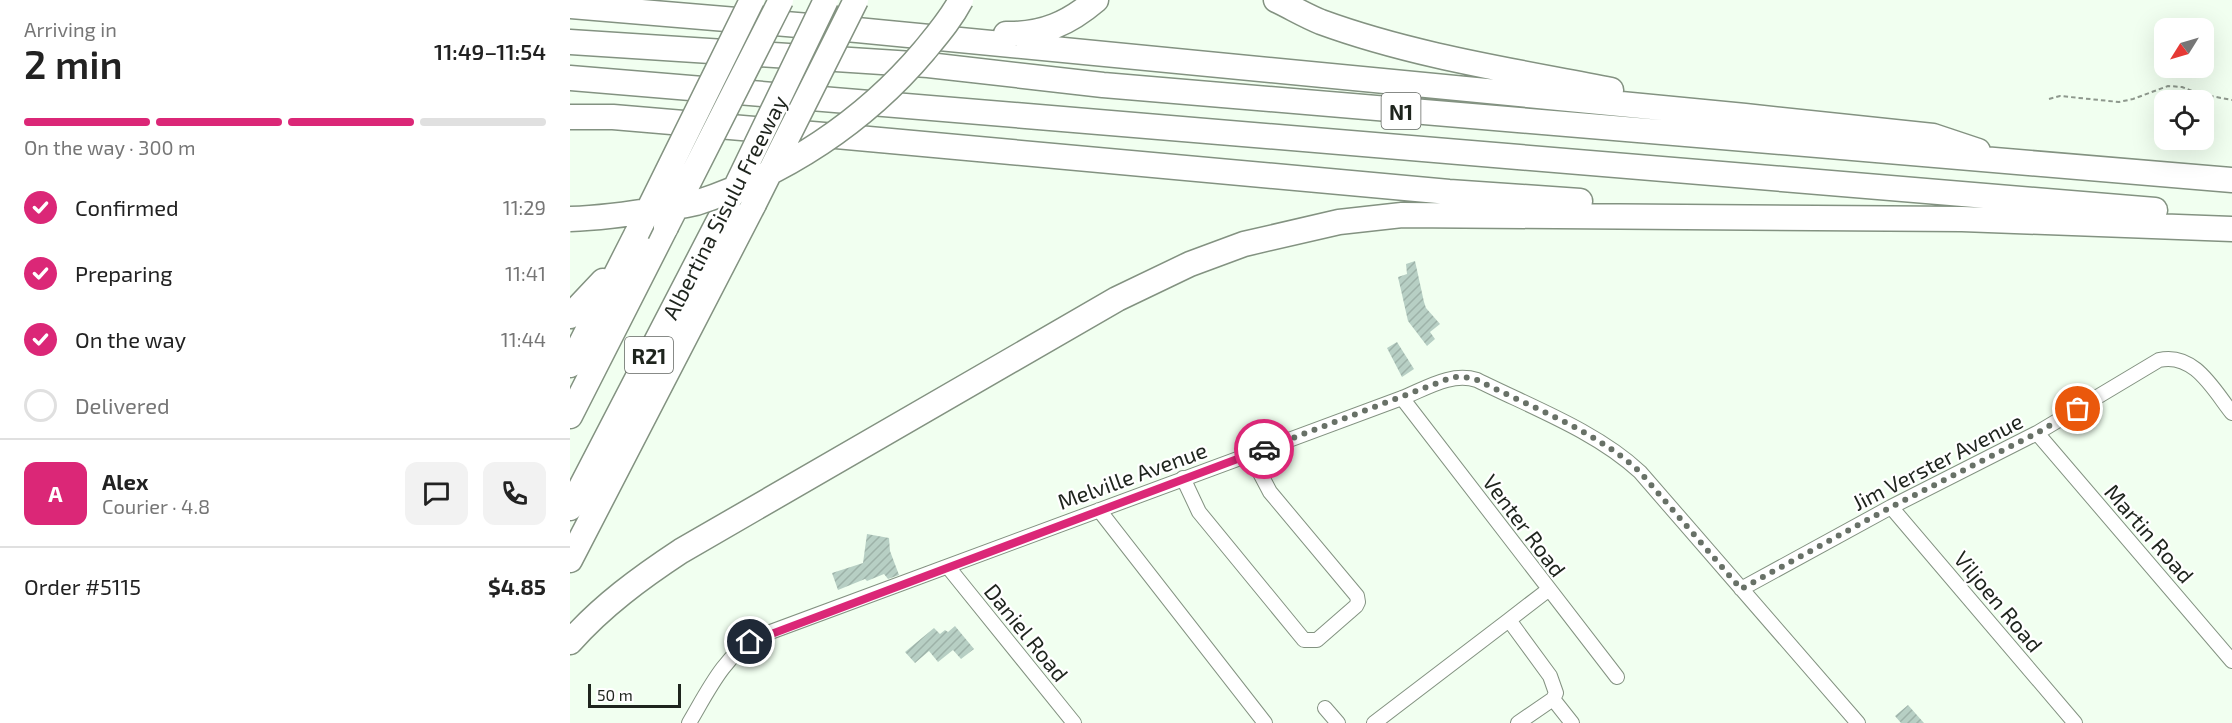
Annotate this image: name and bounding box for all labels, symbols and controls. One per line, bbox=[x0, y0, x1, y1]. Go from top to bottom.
text: Arriving in bbox=[24, 17, 117, 41]
north arrow bbox=[2154, 18, 2214, 78]
map controls bbox=[2154, 18, 2214, 150]
text: 11:49–11:54 bbox=[434, 38, 546, 64]
text: 2 min bbox=[24, 40, 123, 87]
street label: Albertina Sisulu Freeway bbox=[656, 90, 792, 323]
button: locate bbox=[2154, 90, 2214, 150]
road number: N1 bbox=[1382, 93, 1420, 129]
text: On the way · 300 m bbox=[24, 135, 196, 159]
icon: check bbox=[24, 191, 57, 224]
text: Confirmed bbox=[75, 194, 179, 220]
text: 11:29 bbox=[503, 195, 546, 219]
icon: check bbox=[24, 257, 57, 290]
text: Preparing bbox=[75, 260, 173, 286]
text: 11:41 bbox=[505, 261, 546, 285]
icon: check bbox=[24, 323, 57, 356]
text: On the way bbox=[75, 326, 186, 352]
text: 11:44 bbox=[501, 327, 546, 351]
road number: R21 bbox=[625, 337, 673, 373]
pin bbox=[2052, 383, 2103, 434]
text: Delivered bbox=[75, 392, 170, 418]
icon: bag bbox=[2061, 392, 2094, 425]
street label: Jim Verster Avenue bbox=[1848, 407, 2026, 515]
courier bbox=[1234, 419, 1294, 479]
icon: car bbox=[1248, 433, 1281, 466]
street label: Melville Avenue bbox=[1054, 436, 1210, 514]
button: chat bbox=[405, 462, 468, 525]
button: phone bbox=[483, 462, 546, 525]
text: Alex bbox=[102, 468, 148, 494]
street label: Venter Road bbox=[1478, 469, 1572, 581]
street label: Martin Road bbox=[2100, 478, 2200, 588]
text: A bbox=[48, 480, 63, 506]
text: Courier · 4.8 bbox=[102, 494, 210, 518]
street label: Viljoen Road bbox=[1949, 545, 2049, 657]
text: Order #5115 bbox=[24, 573, 141, 599]
text: $4.85 bbox=[488, 573, 546, 599]
street label: Daniel Road bbox=[980, 578, 1074, 686]
pin bbox=[724, 616, 775, 667]
icon: home bbox=[733, 625, 766, 658]
scale bar bbox=[588, 681, 681, 708]
text: 50 m bbox=[597, 685, 633, 704]

